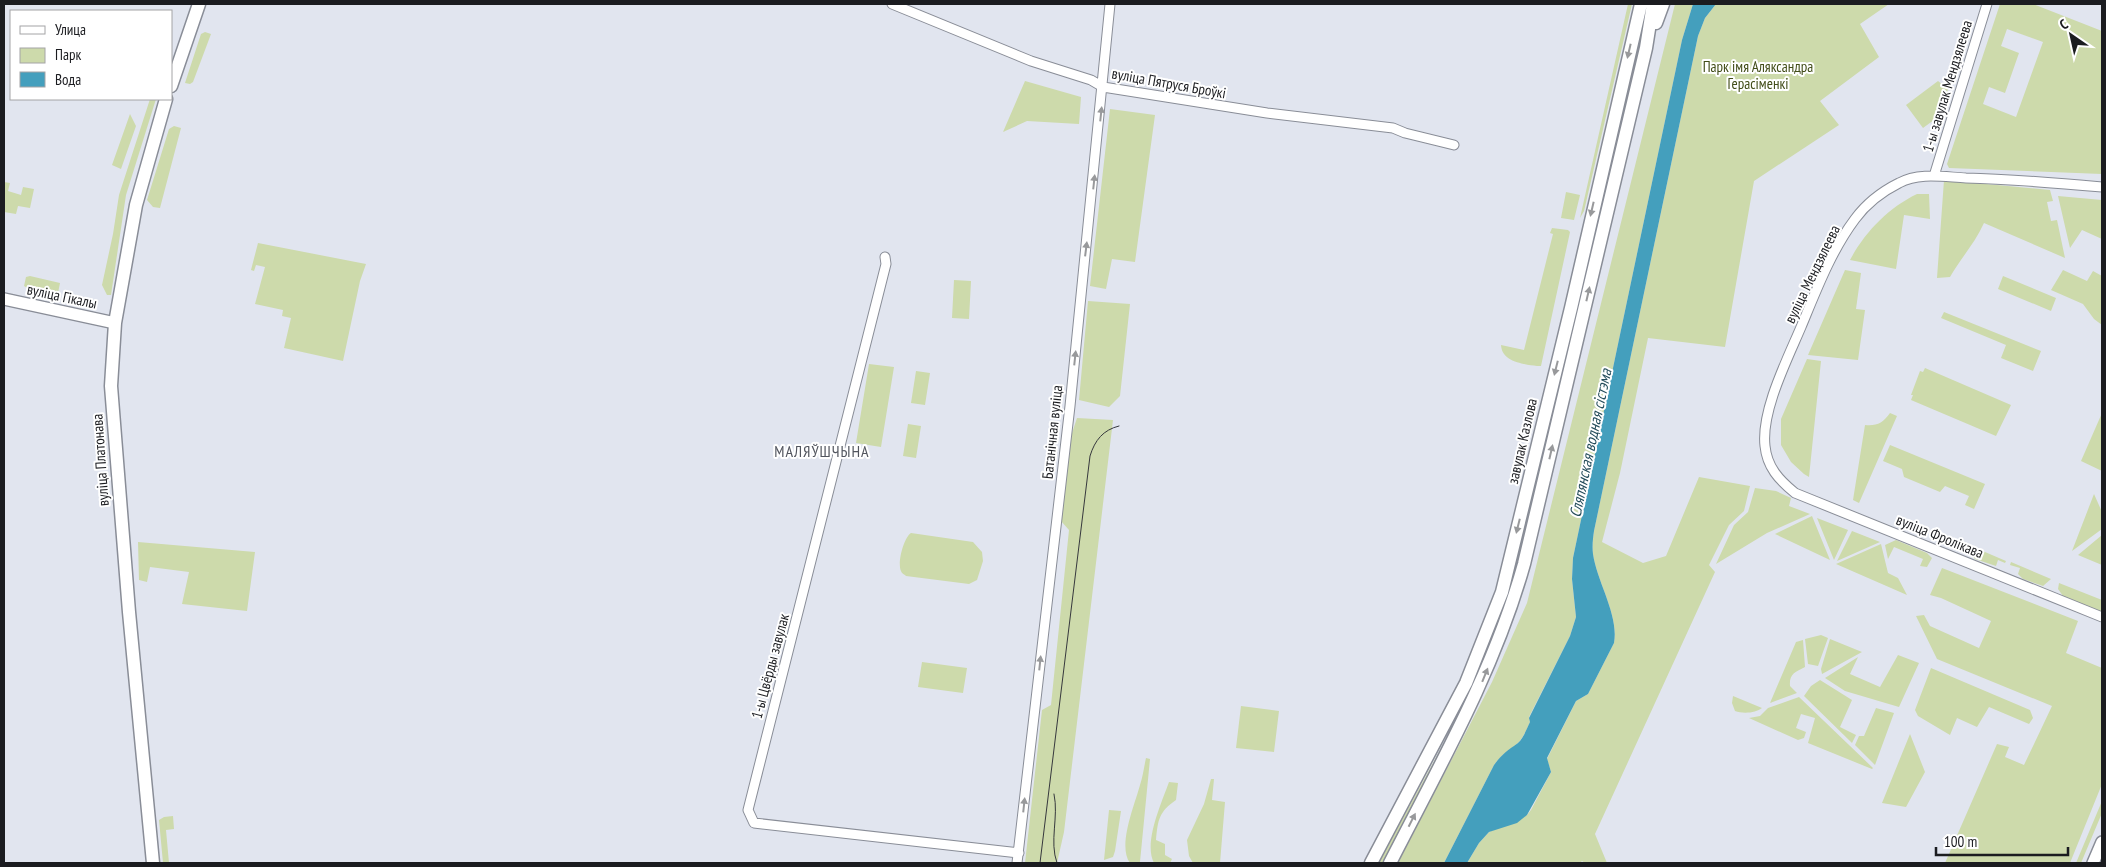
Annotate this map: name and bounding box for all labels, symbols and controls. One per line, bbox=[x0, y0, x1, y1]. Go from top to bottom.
legend bbox=[10, 10, 172, 100]
north arrow bbox=[2046, 10, 2096, 60]
text: С bbox=[2056, 15, 2072, 33]
street label: 1-ы завулак Мендзялеева bbox=[1918, 18, 1976, 154]
text: Улица bbox=[55, 20, 86, 39]
one-way arrow bbox=[1625, 44, 1633, 59]
text: Парк bbox=[55, 45, 81, 64]
park label: Парк імя Аляксандра Герасіменкі bbox=[1703, 57, 1813, 93]
street label: вуліца Пятруся Броўкі bbox=[1110, 64, 1228, 102]
text: Вода bbox=[55, 70, 81, 89]
one-way arrow bbox=[1097, 105, 1105, 121]
one-way arrow bbox=[1090, 173, 1098, 189]
one-way arrow bbox=[1588, 202, 1596, 217]
street label: вуліца Мендзялеева bbox=[1780, 222, 1844, 326]
one-way arrow bbox=[1082, 241, 1090, 257]
street label: вуліца Гікалы bbox=[25, 279, 99, 313]
one-way arrow bbox=[1584, 286, 1592, 301]
one-way arrow bbox=[1071, 350, 1079, 366]
one-way arrow bbox=[1552, 360, 1560, 375]
water label: Сляпянская водная сістэма bbox=[1565, 365, 1616, 519]
street label: Батанічная вуліца bbox=[1038, 384, 1066, 480]
street label: завулак Казлова bbox=[1503, 396, 1541, 486]
street label: вуліца Платонава bbox=[87, 413, 113, 507]
district label: МАЛЯЎШЧЫНА bbox=[774, 441, 870, 461]
one-way arrow bbox=[1547, 445, 1555, 460]
street label: вуліца Фролікава bbox=[1894, 510, 1986, 562]
one-way arrow bbox=[1514, 518, 1522, 533]
street label: 1-ы Цвёрды завулак bbox=[747, 611, 793, 721]
one-way arrow bbox=[1036, 654, 1044, 670]
one-way arrow bbox=[1481, 667, 1489, 682]
one-way arrow bbox=[1020, 797, 1028, 813]
one-way arrow bbox=[1408, 813, 1416, 827]
scale bar bbox=[1936, 824, 2068, 856]
text: 100 m bbox=[1944, 832, 1977, 851]

